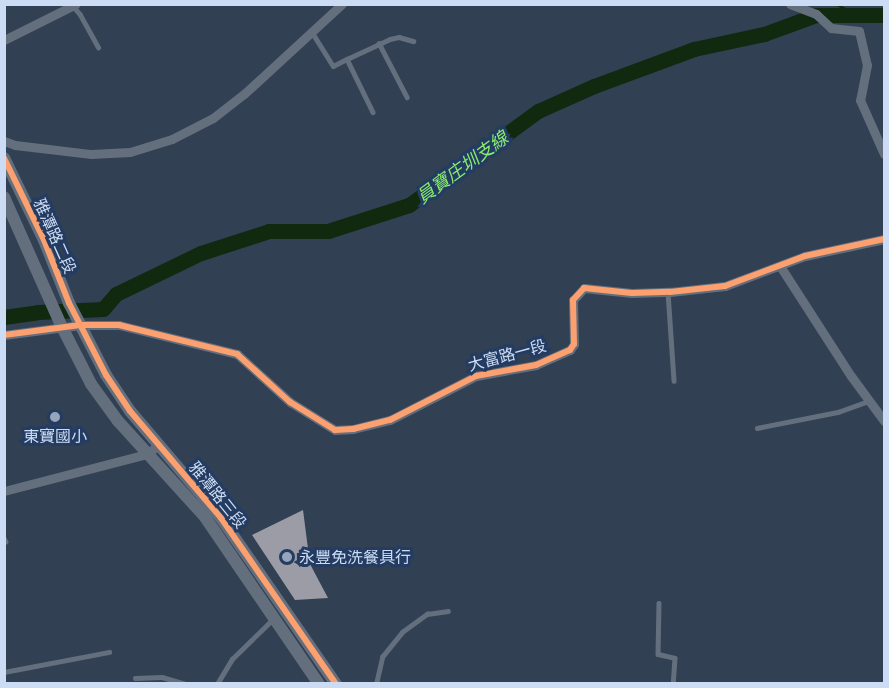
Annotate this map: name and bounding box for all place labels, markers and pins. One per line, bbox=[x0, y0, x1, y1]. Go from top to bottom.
marker: 東寶國小 bbox=[48, 410, 62, 424]
place label: 東寶國小 bbox=[23, 426, 87, 446]
place label: 永豐免洗餐具行 bbox=[299, 547, 411, 567]
marker: 永豐免洗餐具行 bbox=[280, 550, 294, 564]

